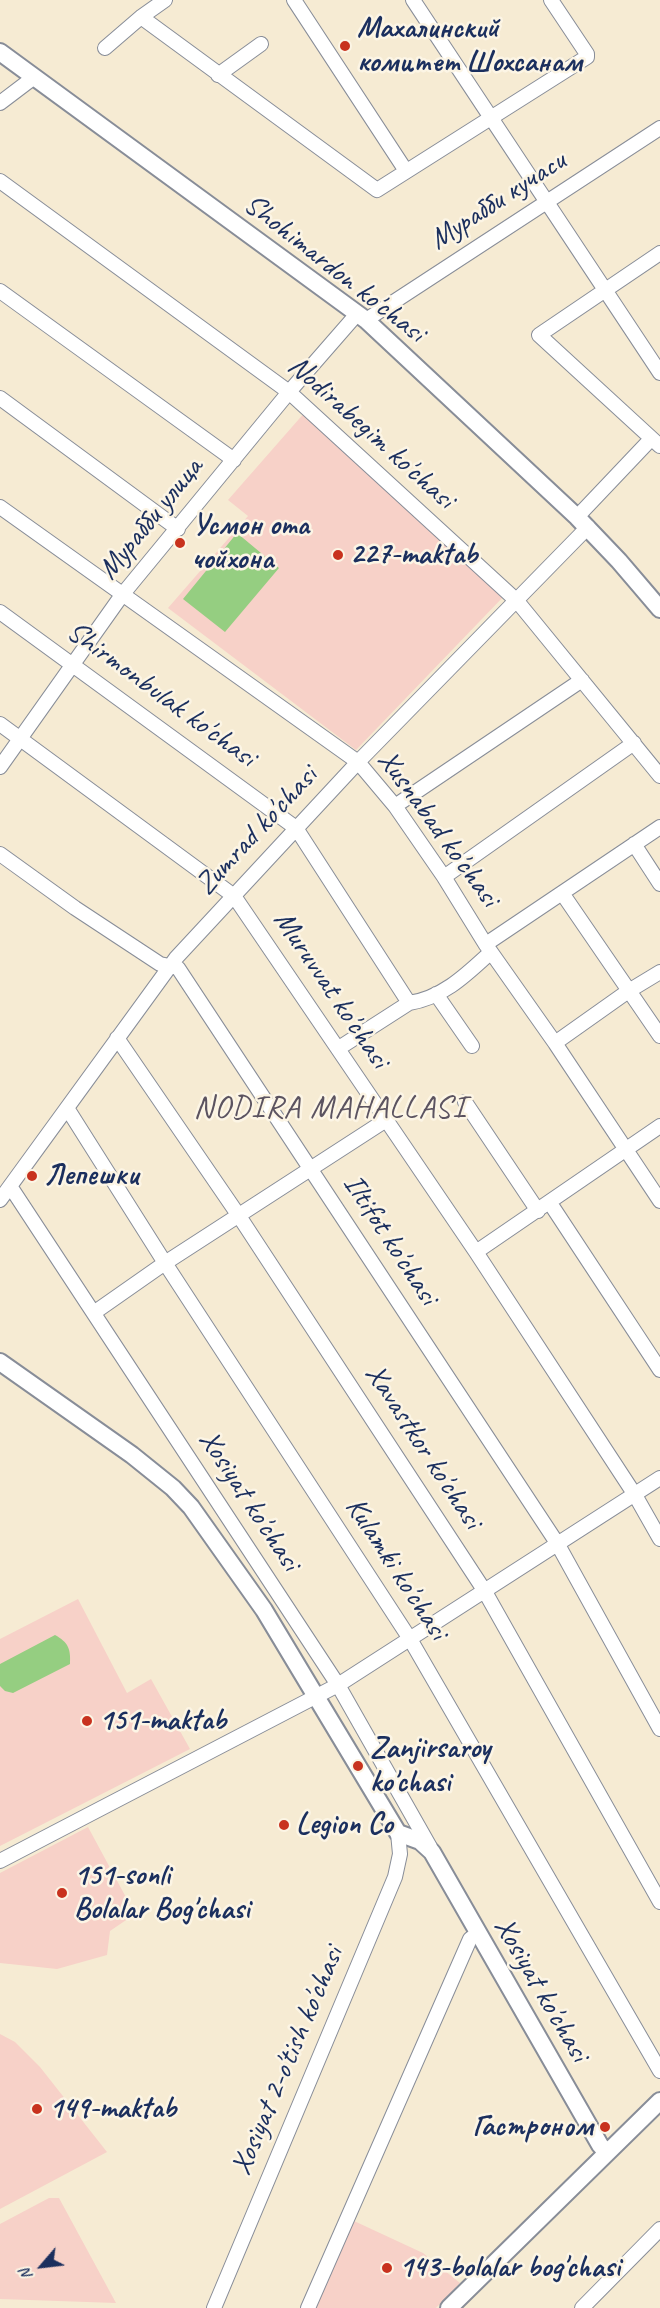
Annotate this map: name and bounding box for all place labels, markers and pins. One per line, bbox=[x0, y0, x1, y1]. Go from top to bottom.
place label: Махалинский комитет Шохcанам bbox=[357, 11, 582, 82]
marker: Махалинский комитет Шохcанам bbox=[338, 39, 352, 53]
place label: Усмон ота чойхона bbox=[192, 508, 309, 578]
marker: Усмон ота чойхона bbox=[173, 536, 187, 550]
place label: 227-maktab bbox=[350, 537, 477, 573]
marker: 227-maktab bbox=[331, 548, 345, 562]
place label: Лепешки bbox=[44, 1158, 139, 1194]
marker: Лепешки bbox=[25, 1169, 39, 1183]
place label: 151-maktab bbox=[99, 1703, 226, 1739]
marker: 151-maktab bbox=[80, 1714, 94, 1728]
place label: Zanjirsaroy ko'chasi bbox=[370, 1731, 490, 1802]
marker: Zanjirsaroy ko'chasi bbox=[351, 1759, 365, 1773]
place label: Legion Co bbox=[296, 1807, 393, 1843]
marker: Legion Co bbox=[277, 1818, 291, 1832]
place label: 151-sonli Bolalar Bog'chasi bbox=[74, 1858, 250, 1928]
marker: 151-sonli Bolalar Bog'chasi bbox=[55, 1886, 69, 1900]
place label: 149-maktab bbox=[49, 2091, 176, 2127]
marker: 149-maktab bbox=[30, 2102, 44, 2116]
place label: Гастроном bbox=[473, 2109, 593, 2145]
marker: Гастроном bbox=[598, 2120, 612, 2134]
place label: 143-bolalar bog'chasi bbox=[399, 2250, 620, 2286]
marker: 143-bolalar bog'chasi bbox=[380, 2261, 394, 2275]

